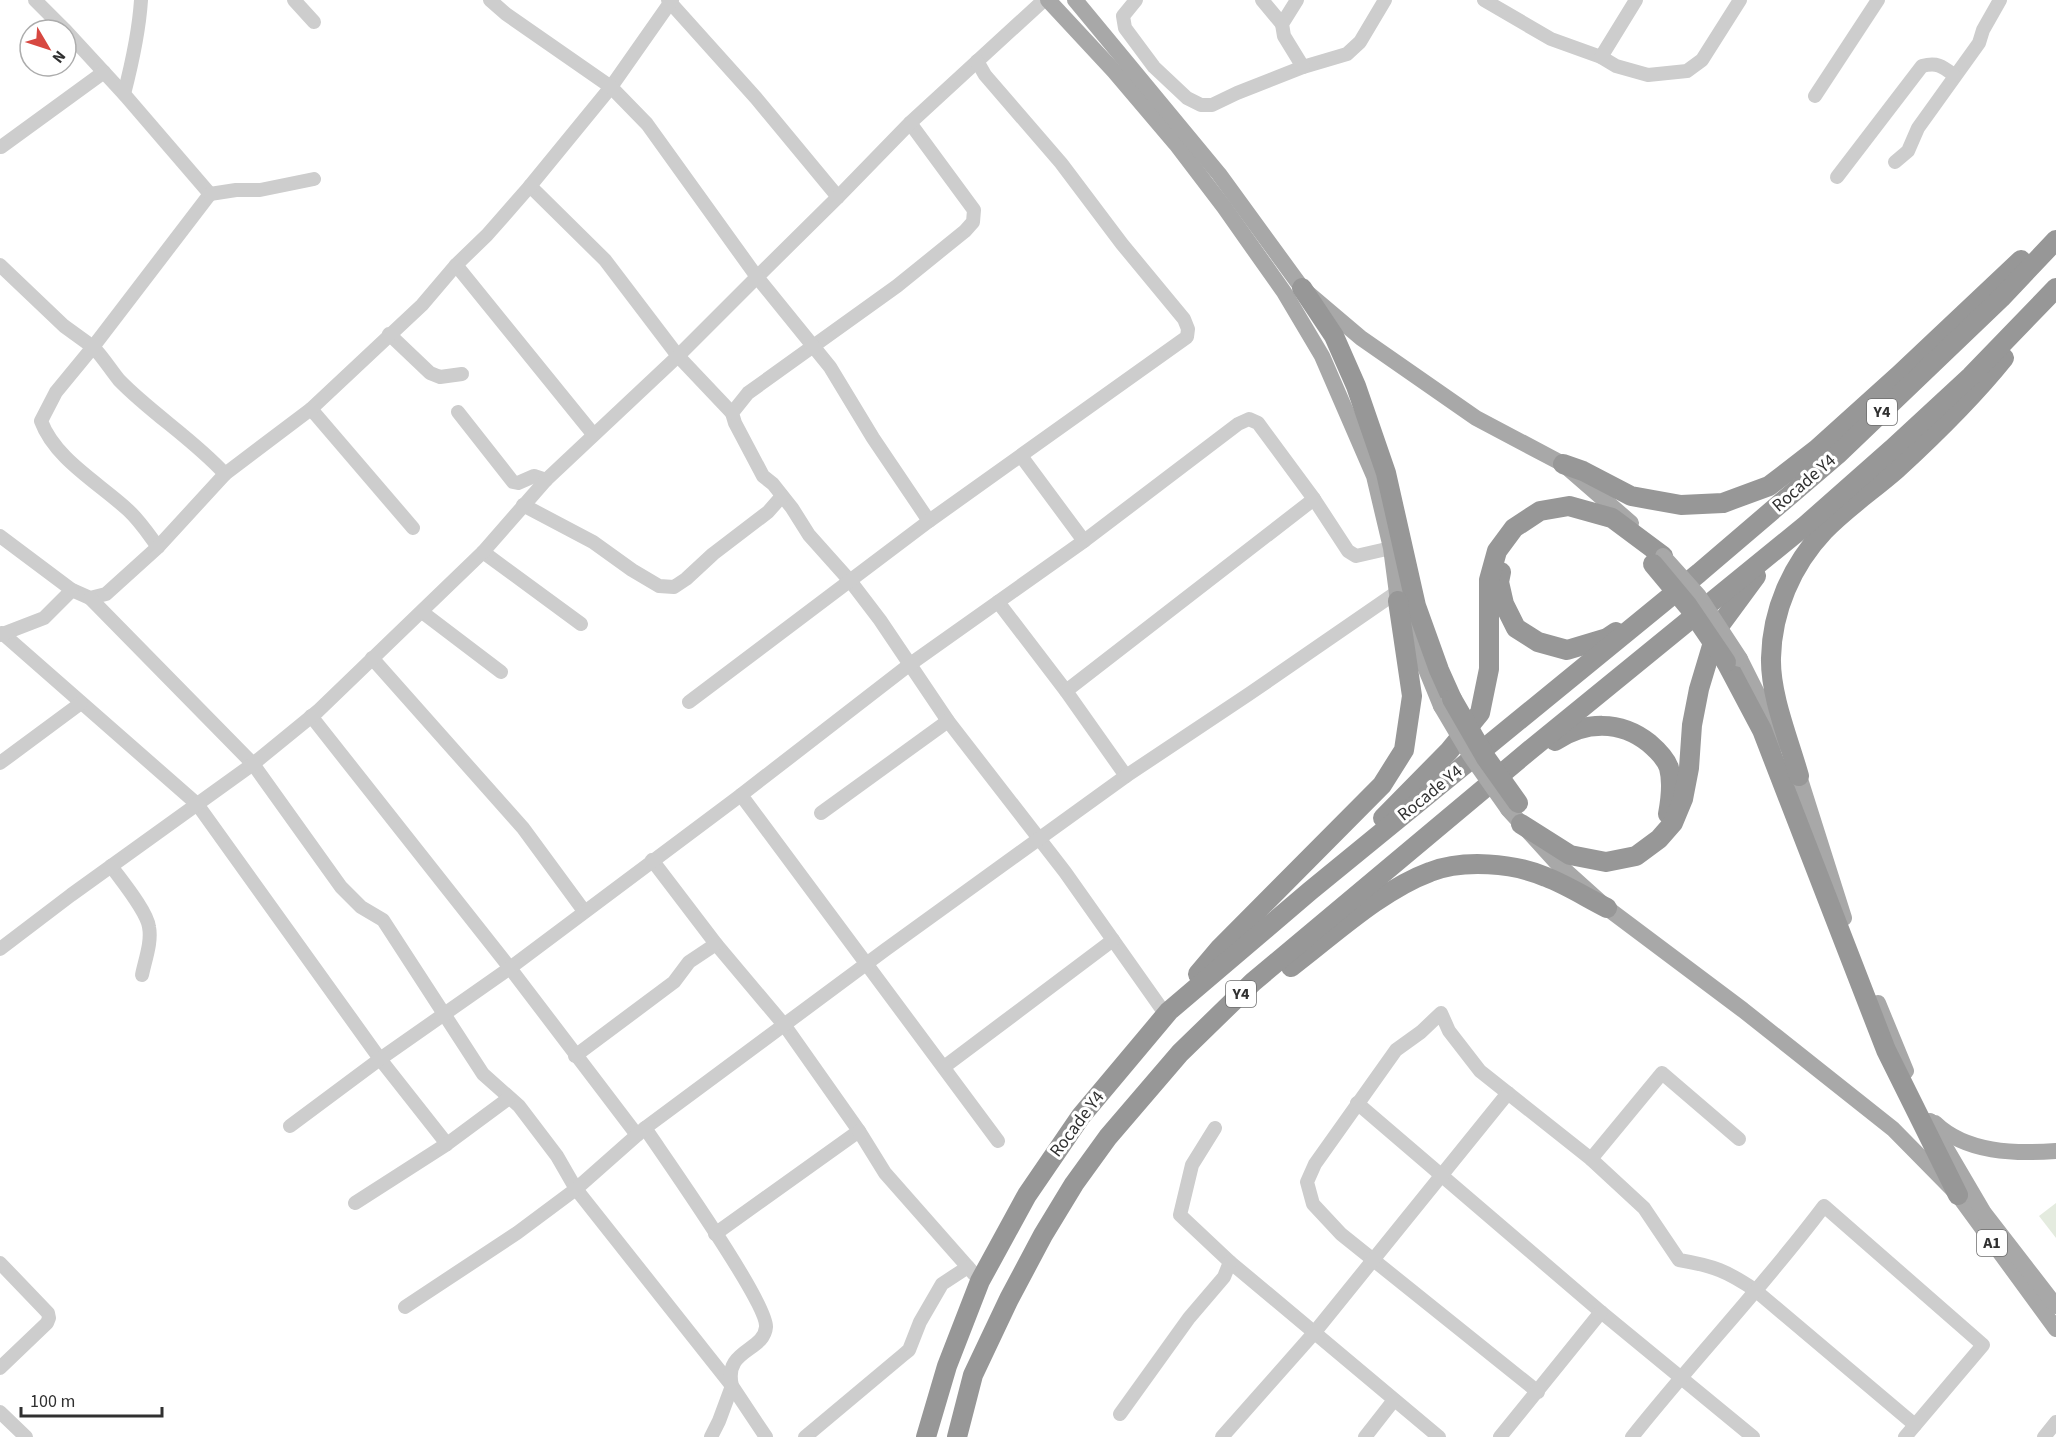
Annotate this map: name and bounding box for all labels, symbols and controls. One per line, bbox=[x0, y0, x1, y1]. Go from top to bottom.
north arrow bbox=[18, 18, 78, 78]
text: N bbox=[47, 46, 71, 68]
road number: Y4 bbox=[1867, 399, 1897, 425]
street label: Rocade Y4 bbox=[1767, 448, 1841, 518]
street label: Rocade Y4 bbox=[1392, 759, 1468, 827]
road number: Y4 bbox=[1226, 981, 1256, 1007]
street label: Rocade Y4 bbox=[1044, 1086, 1110, 1162]
road number: A1 bbox=[1977, 1230, 2007, 1256]
scale bar bbox=[21, 1380, 162, 1418]
text: 100 m bbox=[30, 1389, 75, 1414]

